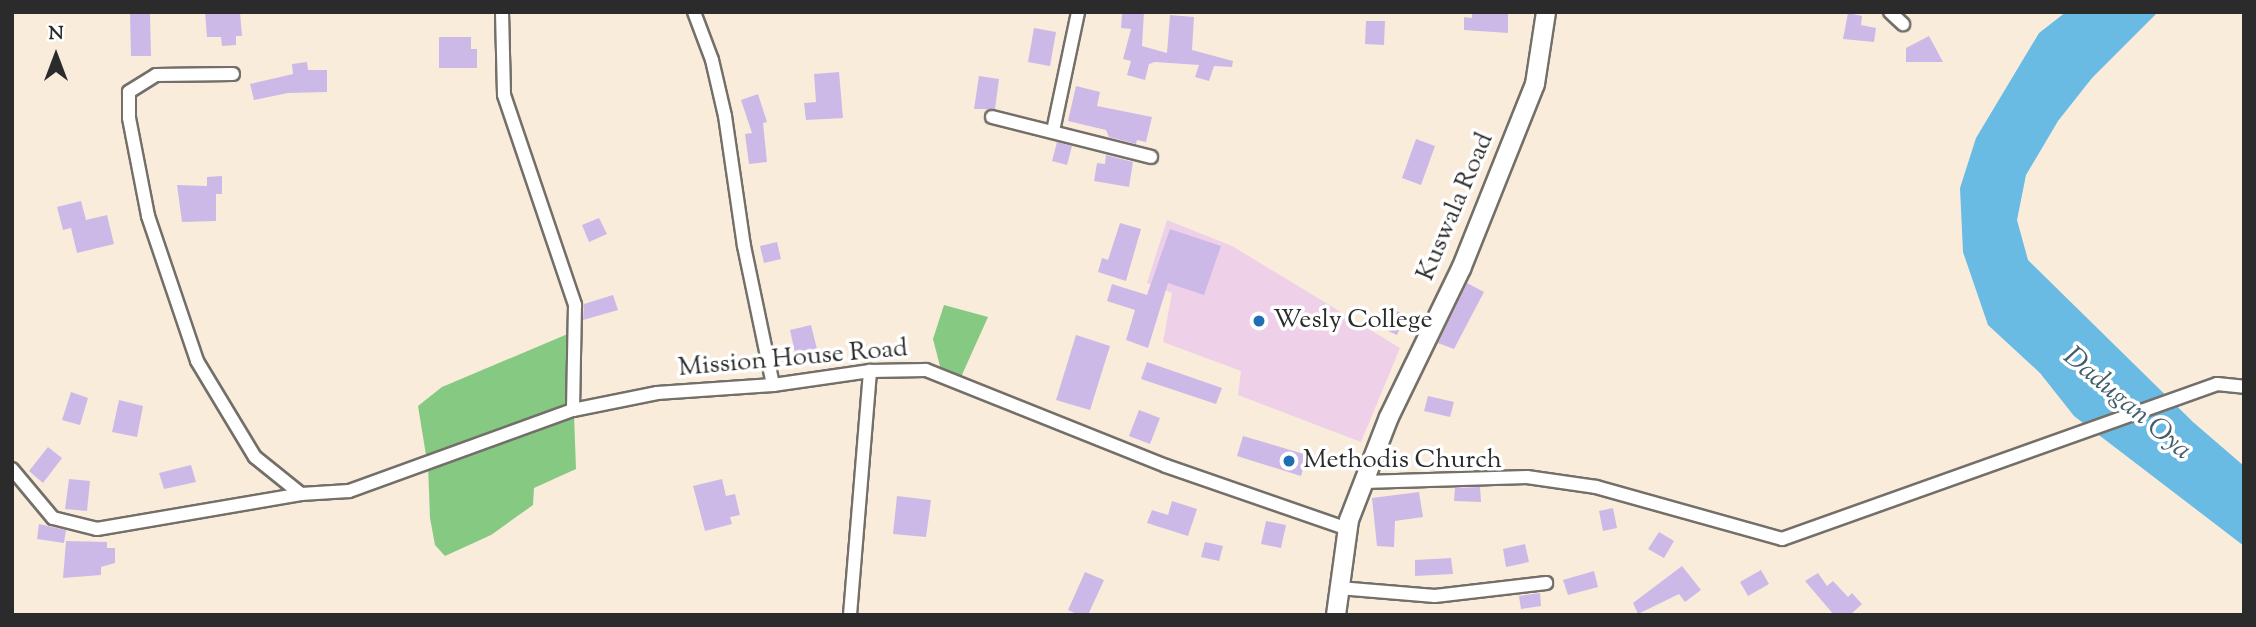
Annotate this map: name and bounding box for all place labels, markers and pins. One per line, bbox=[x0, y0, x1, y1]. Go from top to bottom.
place label: Wesly College bbox=[1273, 305, 1433, 337]
marker: Wesly College bbox=[1251, 313, 1267, 329]
place label: Methodis Church bbox=[1303, 445, 1502, 477]
marker: Methodis Church bbox=[1281, 453, 1297, 469]

